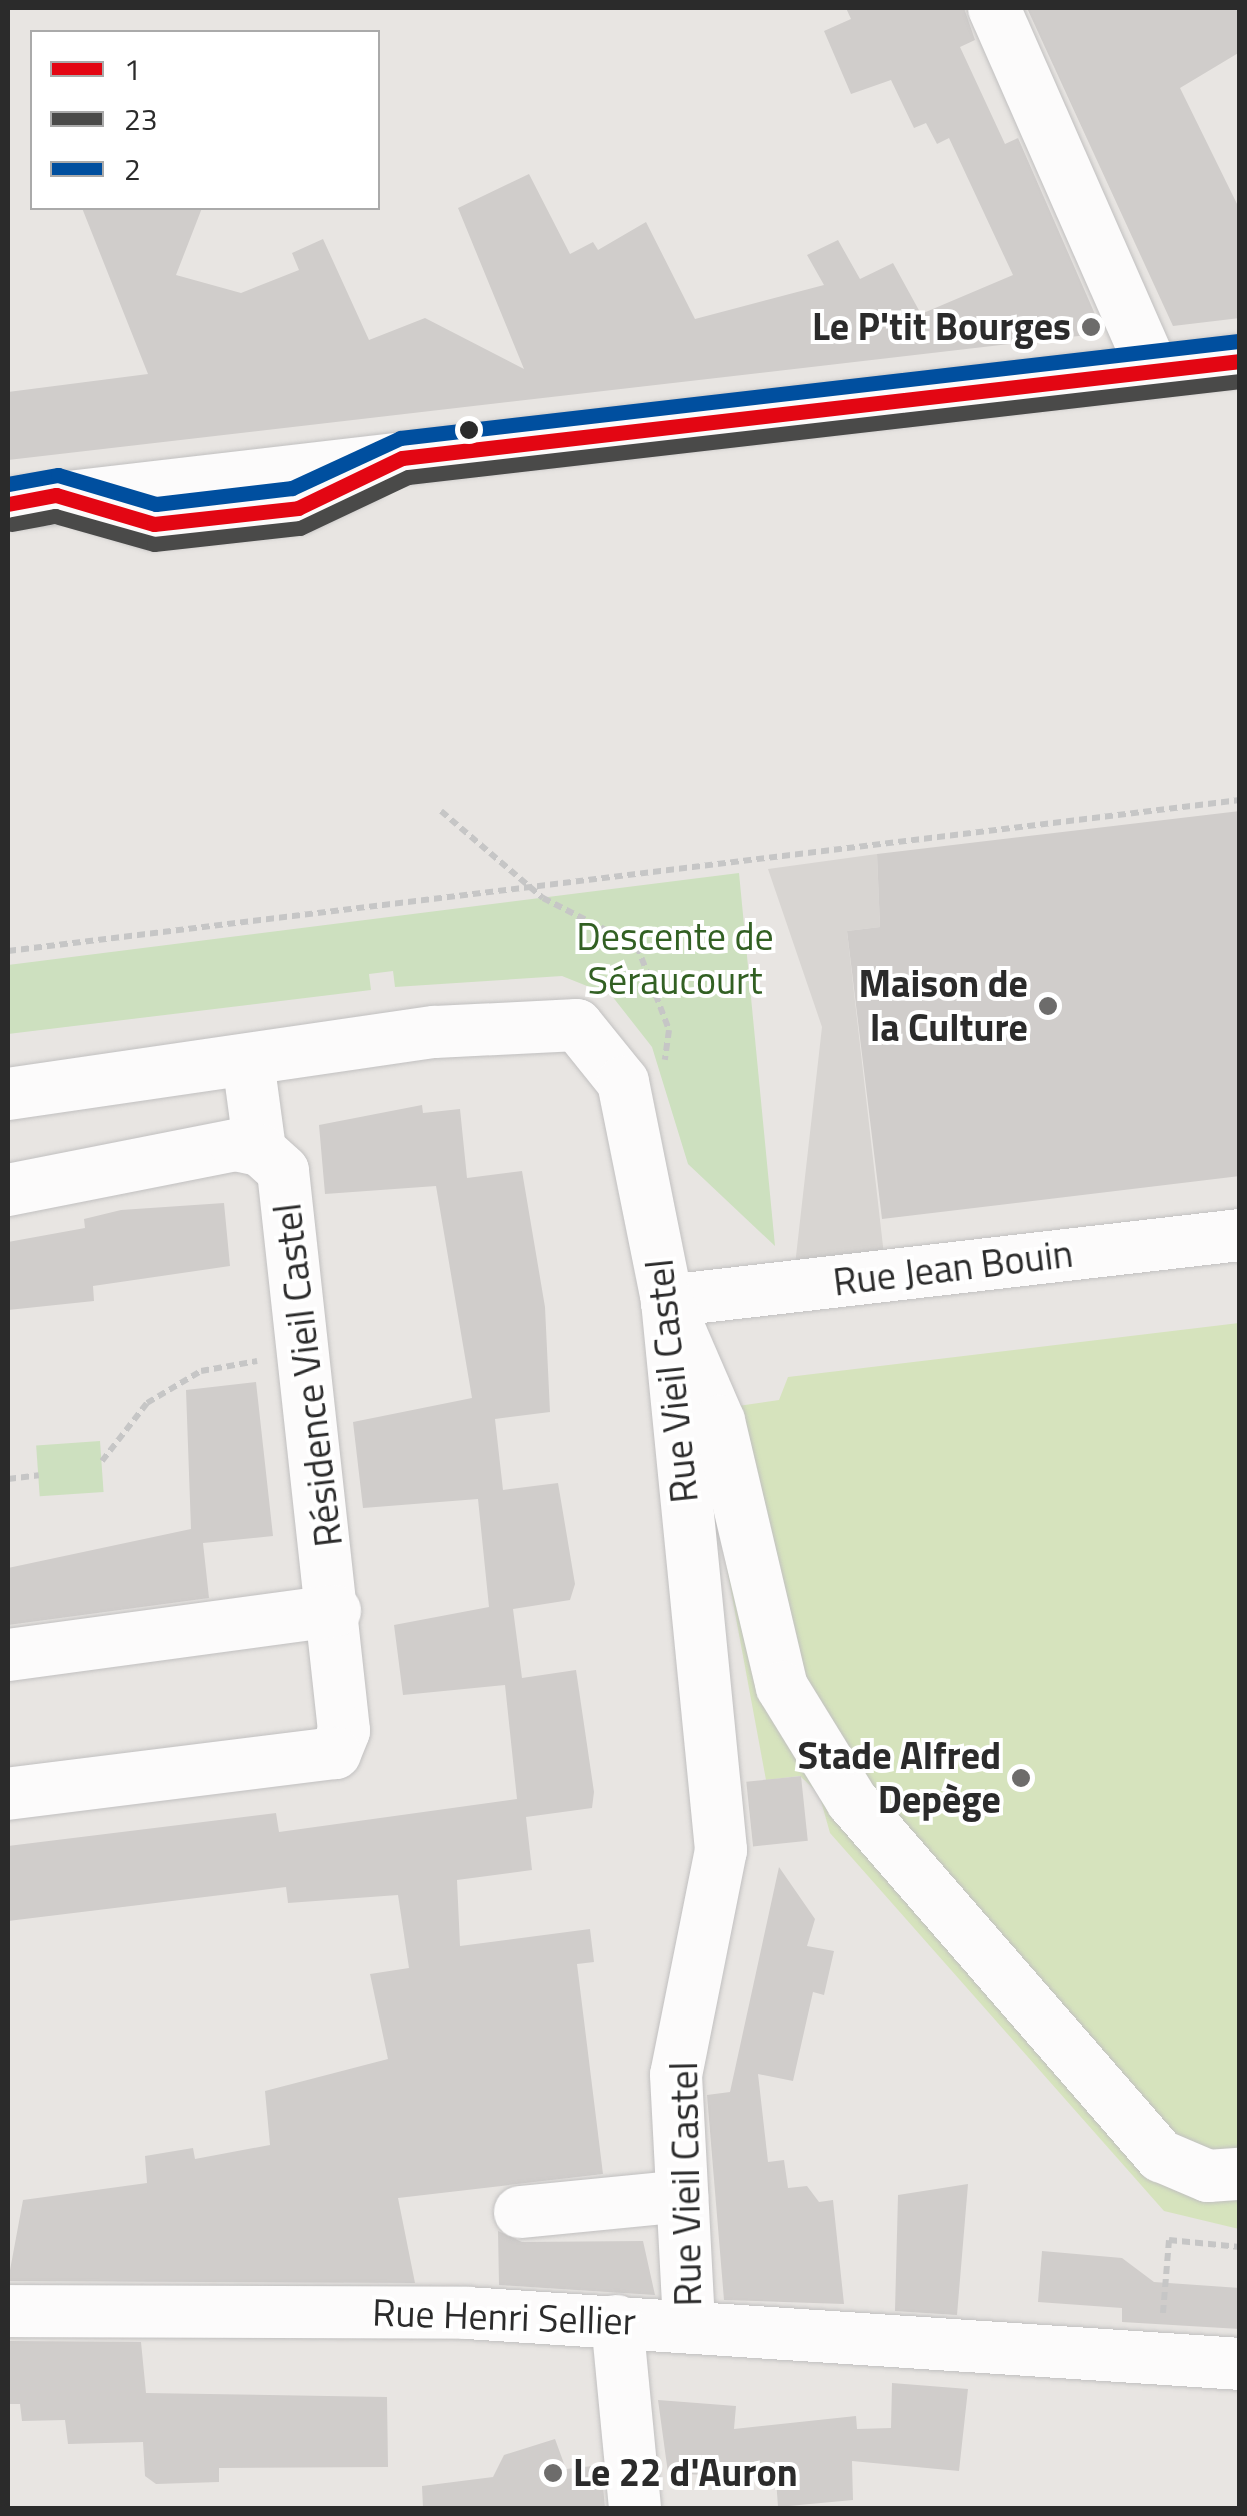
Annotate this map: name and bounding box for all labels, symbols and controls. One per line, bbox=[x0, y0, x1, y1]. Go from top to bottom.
legend bbox=[30, 30, 380, 210]
text: 1 bbox=[124, 46, 141, 92]
text: 23 bbox=[124, 96, 158, 142]
text: 2 bbox=[124, 146, 141, 192]
place label: Le P'tit Bourges bbox=[812, 304, 1071, 350]
marker: Le P'tit Bourges bbox=[1080, 316, 1102, 338]
unlabelled marker bbox=[459, 420, 479, 440]
park label: Descente de Séraucourt bbox=[576, 914, 774, 1004]
place label: Maison de la Culture bbox=[858, 961, 1028, 1050]
marker: Maison de la Culture bbox=[1037, 995, 1059, 1017]
street label: Résidence Vieil Castel bbox=[264, 1201, 352, 1549]
street label: Rue Jean Bouin bbox=[831, 1231, 1075, 1305]
street label: Rue Vieil Castel bbox=[637, 1257, 707, 1505]
place label: Stade Alfred Depège bbox=[798, 1733, 1001, 1822]
marker: Stade Alfred Depège bbox=[1010, 1767, 1032, 1789]
street label: Rue Vieil Castel bbox=[661, 2061, 711, 2307]
street label: Rue Henri Sellier bbox=[371, 2290, 637, 2344]
place label: Le 22 d'Auron bbox=[573, 2450, 798, 2496]
marker: Le 22 d'Auron bbox=[542, 2462, 564, 2484]

